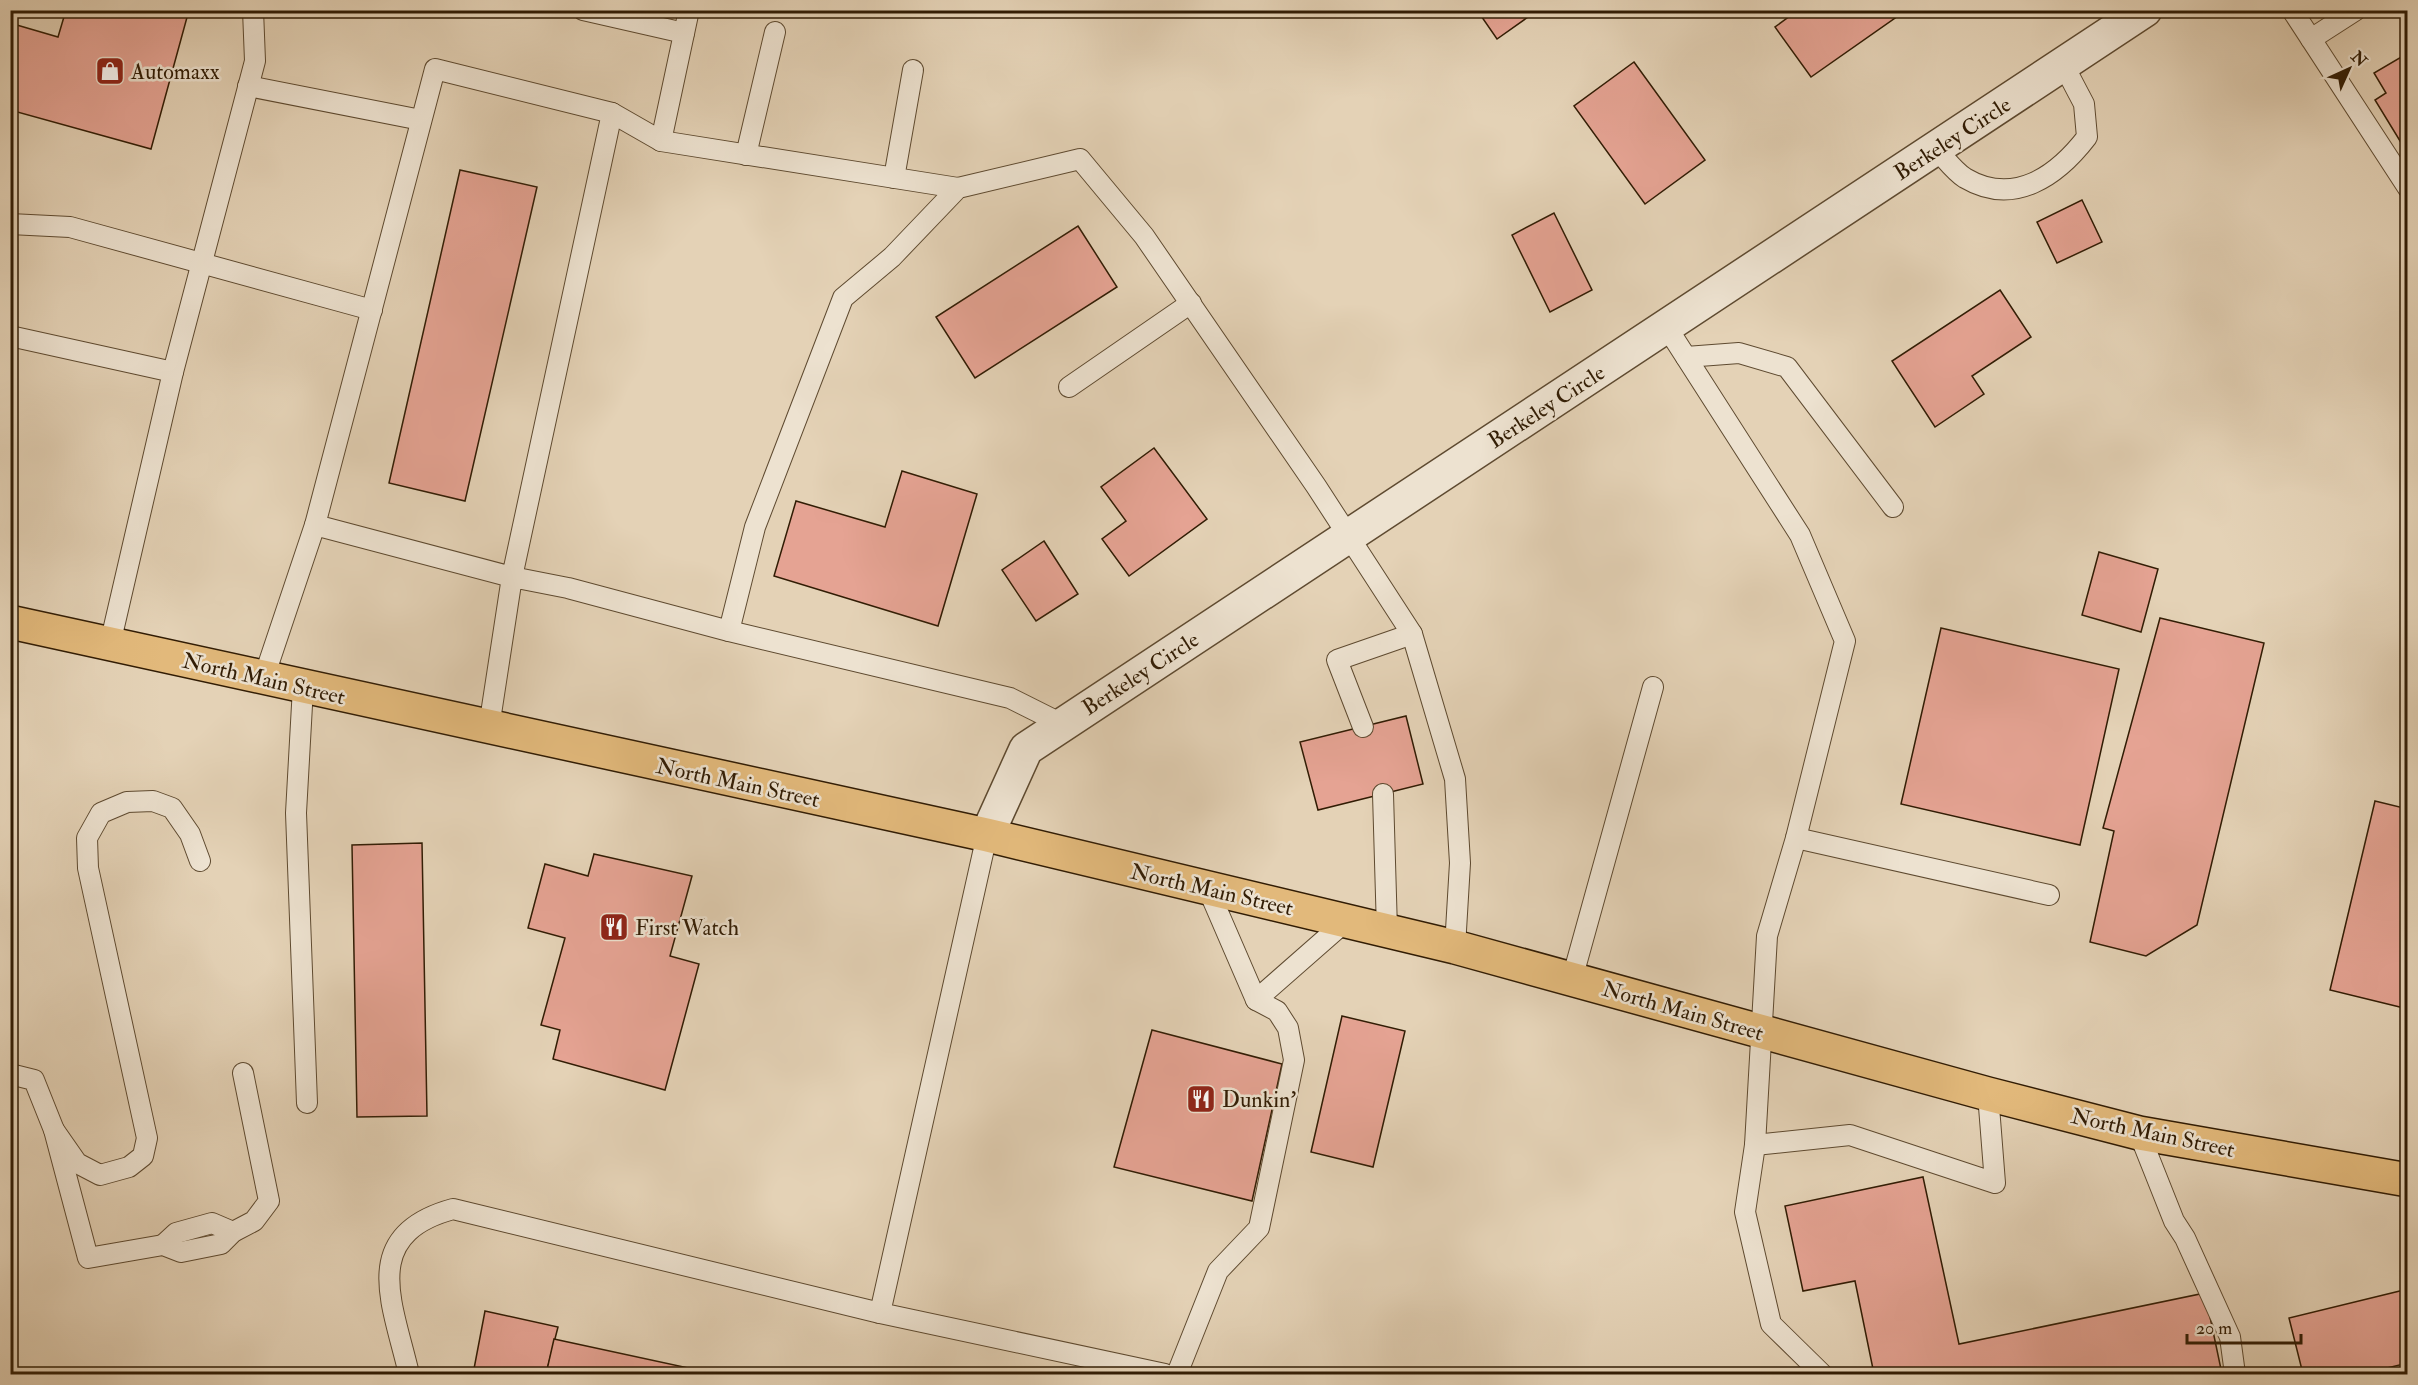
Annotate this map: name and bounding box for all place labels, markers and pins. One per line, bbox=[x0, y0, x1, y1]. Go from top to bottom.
shop icon: Automaxx bbox=[94, 55, 126, 87]
place label: Automaxx bbox=[130, 58, 220, 86]
restaurant icon: First Watch bbox=[598, 911, 630, 943]
place label: First Watch bbox=[635, 914, 739, 942]
restaurant icon: Dunkin' bbox=[1185, 1083, 1217, 1115]
place label: Dunkin' bbox=[1222, 1086, 1296, 1114]

